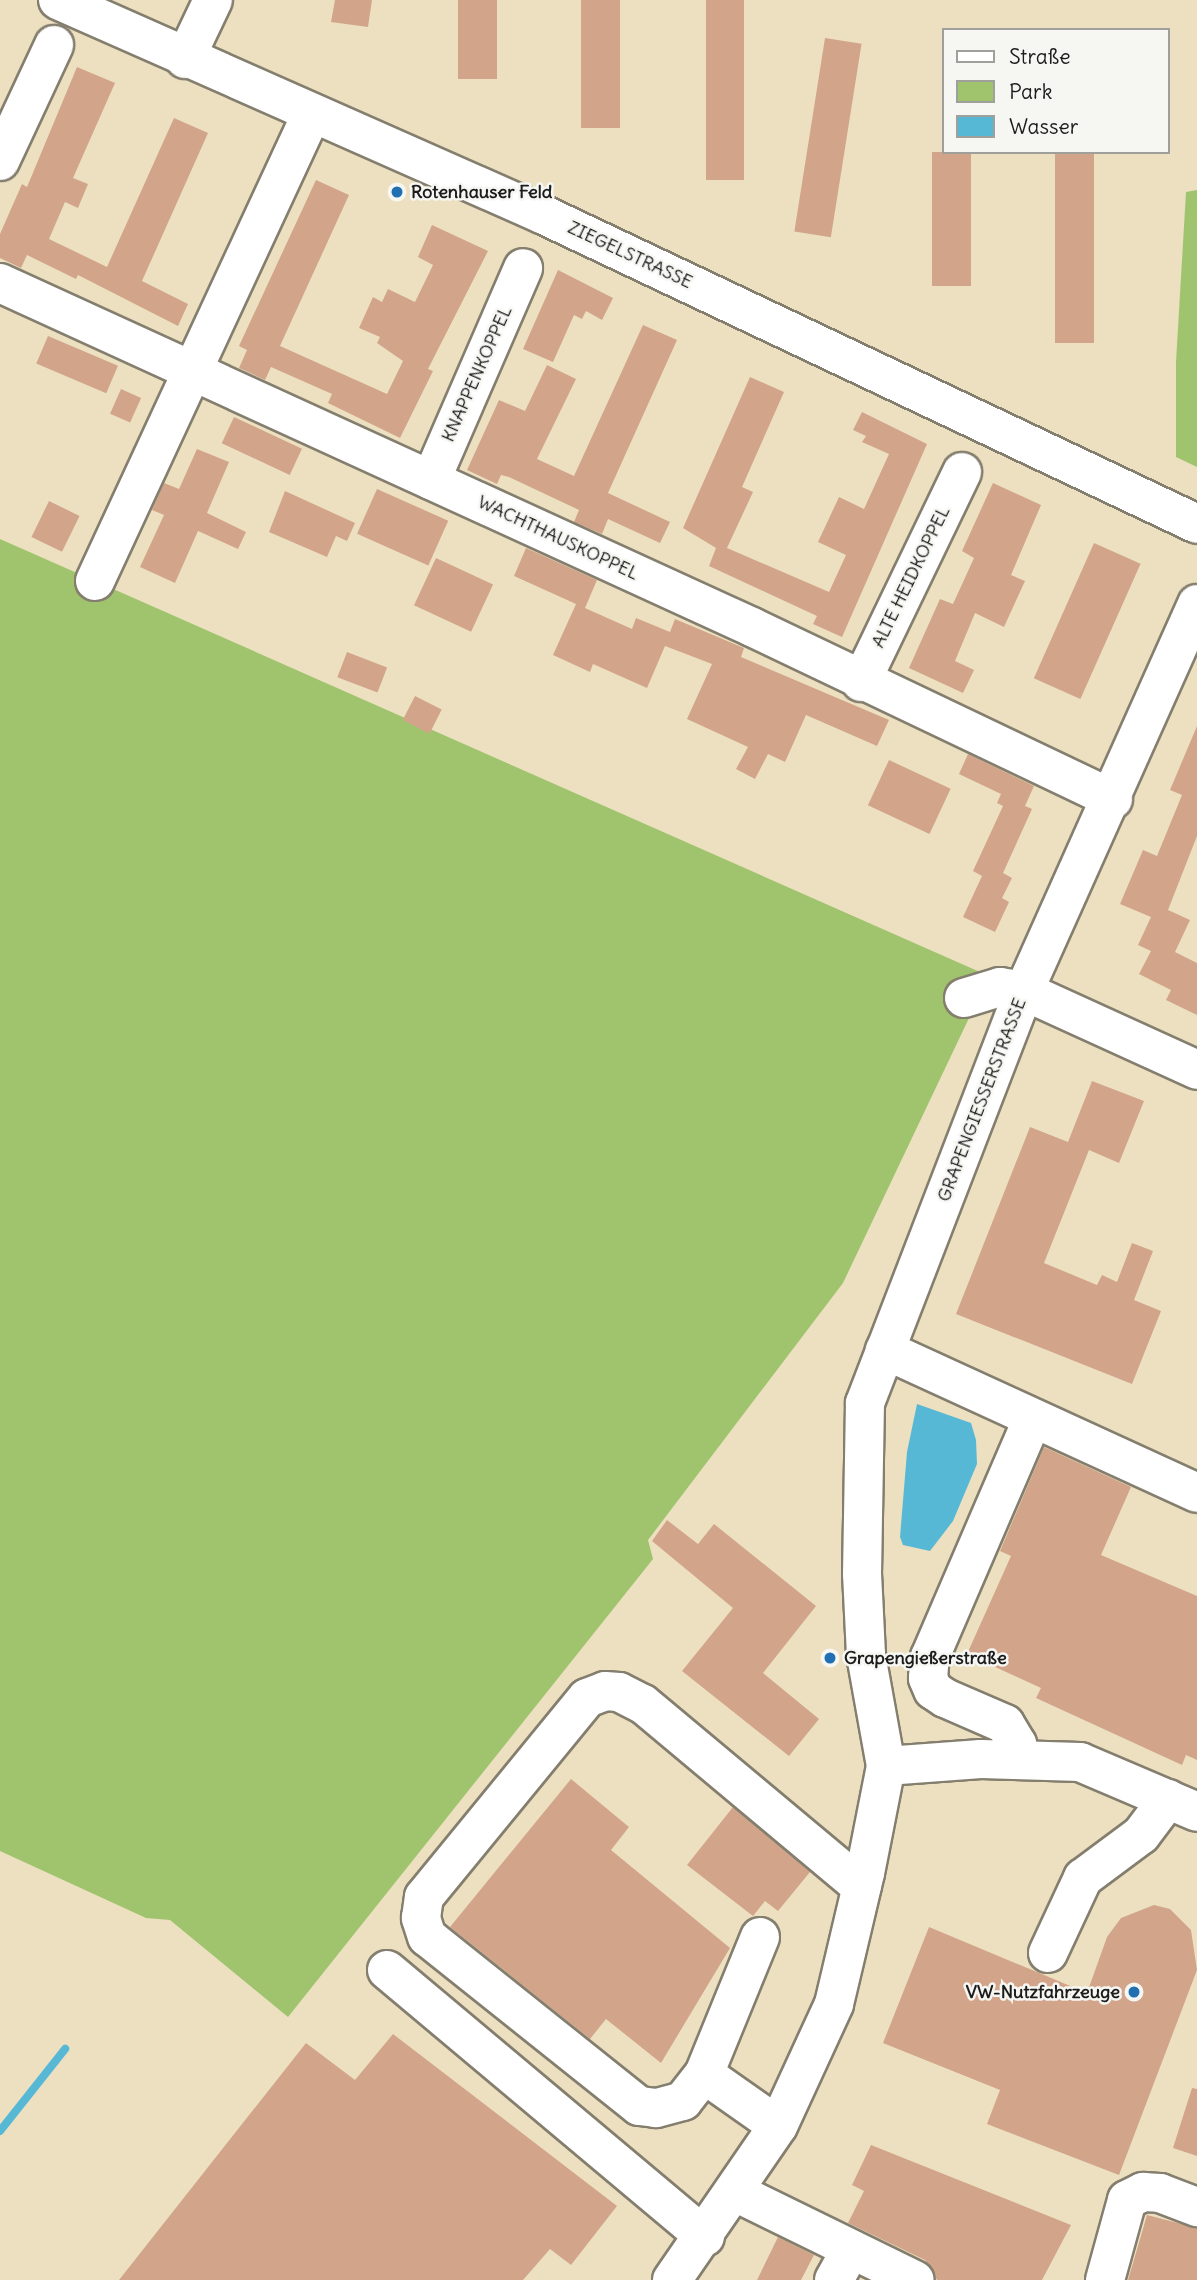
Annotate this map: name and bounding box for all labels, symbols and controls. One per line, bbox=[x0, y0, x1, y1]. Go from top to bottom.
legend bbox=[942, 28, 1169, 154]
text: Straße bbox=[1009, 43, 1070, 70]
text: Park bbox=[1009, 78, 1052, 105]
text: Wasser bbox=[1009, 113, 1078, 140]
place label: Rotenhauser Feld bbox=[411, 181, 552, 203]
marker: Rotenhauser Feld bbox=[389, 184, 405, 200]
street label: ZIEGELSTRASSE bbox=[564, 217, 696, 293]
street label: KNAPPENKOPPEL bbox=[437, 303, 517, 445]
street label: WACHTHAUSKOPPEL bbox=[474, 491, 642, 585]
street label: ALTE HEIDKOPPEL bbox=[867, 503, 955, 651]
street label: GRAPENGIESSERSTRASSE bbox=[933, 995, 1031, 1205]
place label: Grapengießerstraße bbox=[844, 1647, 1007, 1669]
marker: Grapengießerstraße bbox=[822, 1650, 838, 1666]
place label: VW-Nutzfahrzeuge bbox=[966, 1981, 1120, 2003]
marker: VW-Nutzfahrzeuge bbox=[1126, 1984, 1142, 2000]

